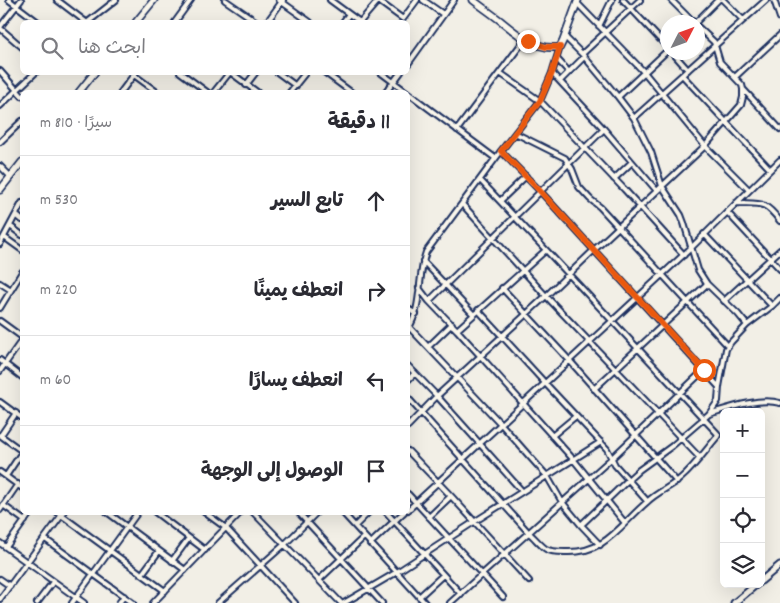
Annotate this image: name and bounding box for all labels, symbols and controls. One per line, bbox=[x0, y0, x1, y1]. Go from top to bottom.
north arrow bbox=[660, 15, 705, 60]
search box bbox=[20, 20, 410, 75]
route end bbox=[517, 30, 540, 53]
icon: search bbox=[38, 34, 66, 62]
text: ابحث هنا bbox=[78, 36, 146, 63]
text: 11 دقيقة bbox=[328, 109, 390, 139]
text: سيرًا · 810 m bbox=[40, 112, 112, 135]
icon: ahead bbox=[362, 187, 390, 215]
text: 530 m bbox=[40, 189, 78, 212]
text: تابع السير bbox=[271, 189, 343, 216]
icon: right bbox=[362, 277, 390, 305]
text: 220 m bbox=[40, 279, 77, 302]
text: انعطف يمينًا bbox=[254, 279, 343, 306]
route start bbox=[693, 359, 716, 382]
icon: left bbox=[362, 367, 390, 395]
text: 60 m bbox=[40, 369, 71, 392]
text: انعطف يسارًا bbox=[249, 369, 343, 396]
map controls bbox=[720, 408, 765, 588]
button: + bbox=[720, 408, 765, 453]
button: − bbox=[720, 453, 765, 498]
icon: arrive bbox=[362, 457, 390, 485]
text: الوصول إلى الوجهة bbox=[201, 459, 343, 486]
button: locate bbox=[720, 498, 765, 543]
button: layers bbox=[720, 543, 765, 588]

